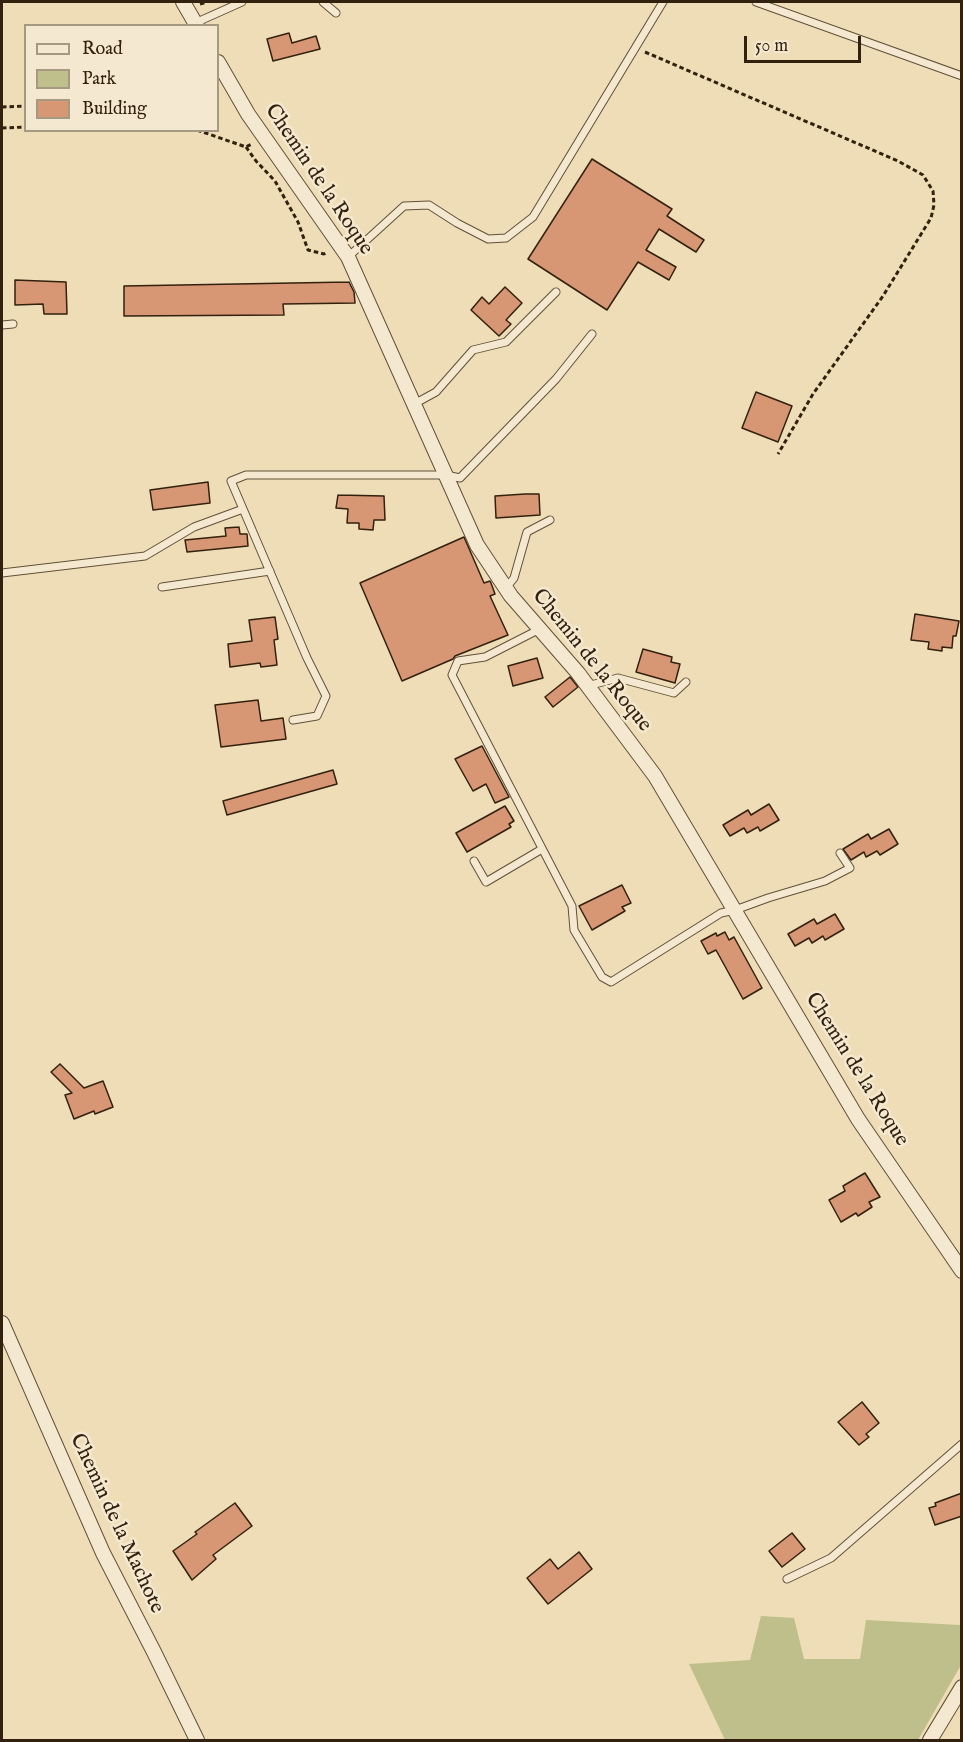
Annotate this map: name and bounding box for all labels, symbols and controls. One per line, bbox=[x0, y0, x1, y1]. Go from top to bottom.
legend bbox=[24, 24, 219, 132]
scale bar bbox=[747, 24, 864, 62]
text: 50 m bbox=[755, 35, 788, 58]
text: Road bbox=[82, 38, 123, 61]
text: Park bbox=[82, 68, 116, 91]
text: Building bbox=[82, 98, 147, 121]
street label: Chemin de la Roque bbox=[258, 100, 378, 260]
street label: Chemin de la Roque bbox=[526, 585, 656, 737]
street label: Chemin de la Roque bbox=[799, 989, 913, 1151]
street label: Chemin de la Machote bbox=[63, 1430, 169, 1618]

